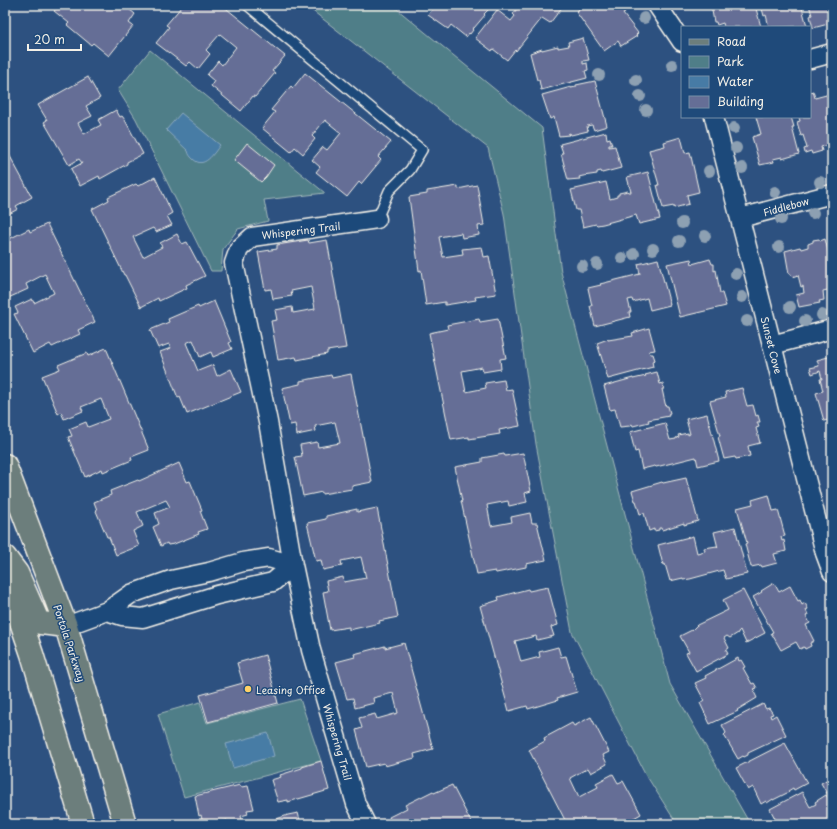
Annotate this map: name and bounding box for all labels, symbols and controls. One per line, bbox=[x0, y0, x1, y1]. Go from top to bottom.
scale bar bbox=[28, 26, 81, 52]
legend bbox=[681, 26, 811, 118]
text: 20 m bbox=[34, 30, 65, 48]
text: Road bbox=[717, 32, 746, 50]
text: Park bbox=[717, 52, 744, 70]
text: Water bbox=[717, 72, 754, 90]
text: Building bbox=[717, 92, 764, 110]
street label: Fiddlebow bbox=[762, 193, 811, 219]
street label: Whispering Trail bbox=[261, 218, 341, 242]
street label: Sunset Cove bbox=[758, 315, 786, 375]
street label: Portola Parkway bbox=[50, 603, 90, 684]
place label: Leasing Office bbox=[256, 682, 325, 697]
marker: Leasing Office bbox=[243, 684, 253, 694]
street label: Whispering Trail bbox=[320, 702, 356, 782]

